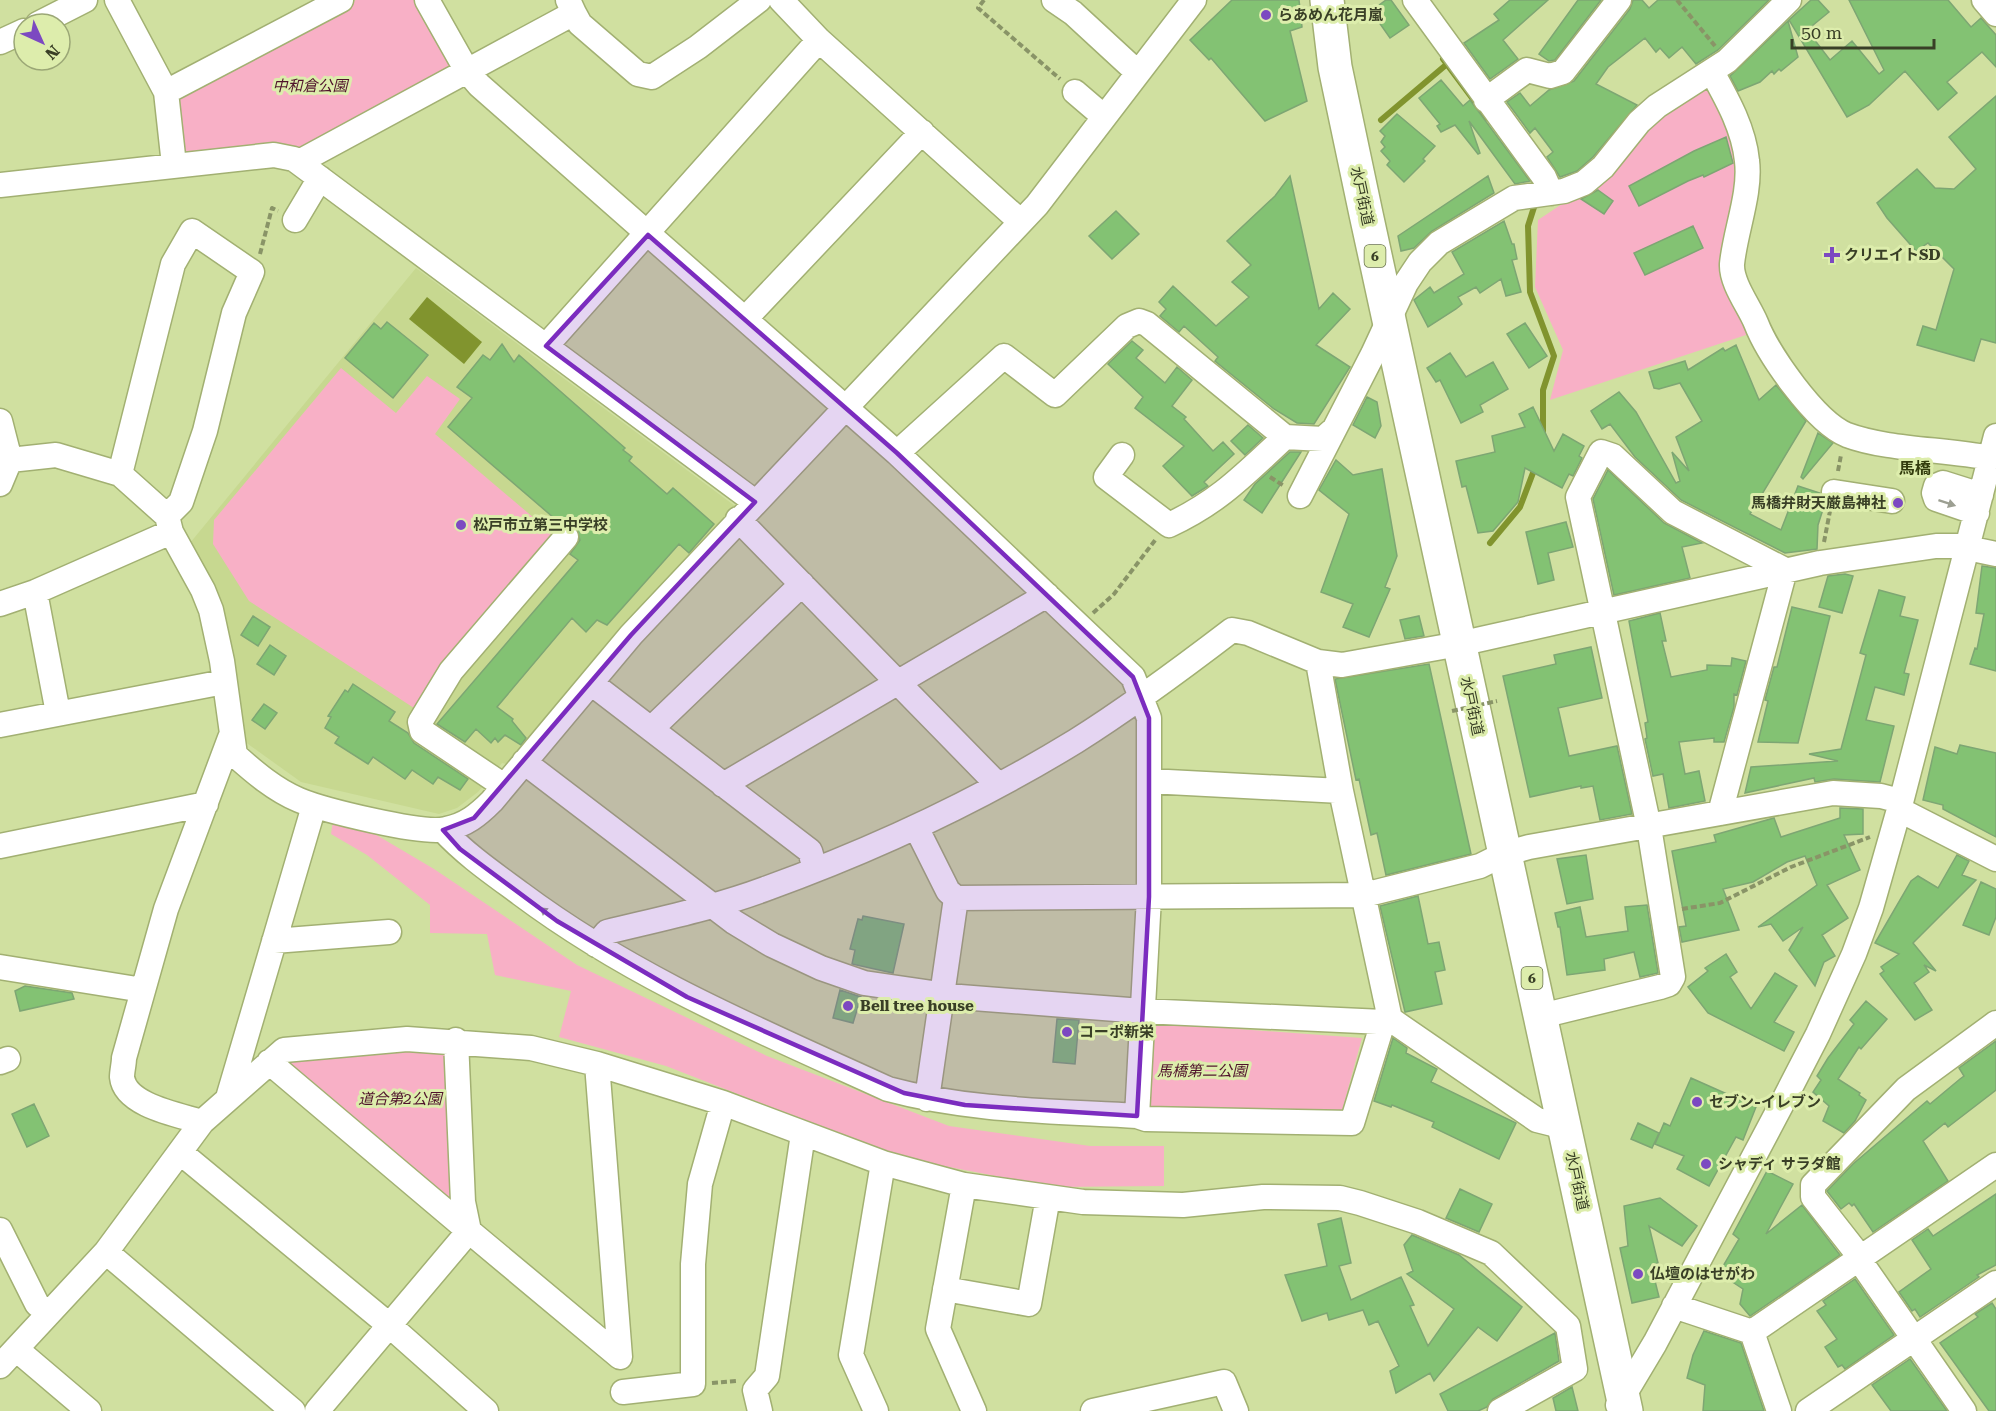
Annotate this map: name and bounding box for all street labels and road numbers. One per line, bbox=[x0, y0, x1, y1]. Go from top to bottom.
street label: 水戸街道 bbox=[1347, 165, 1377, 227]
road number: 6 bbox=[1364, 245, 1386, 267]
street label: 水戸街道 bbox=[1457, 675, 1487, 737]
road number: 6 bbox=[1522, 967, 1543, 989]
street label: 水戸街道 bbox=[1562, 1150, 1592, 1212]

